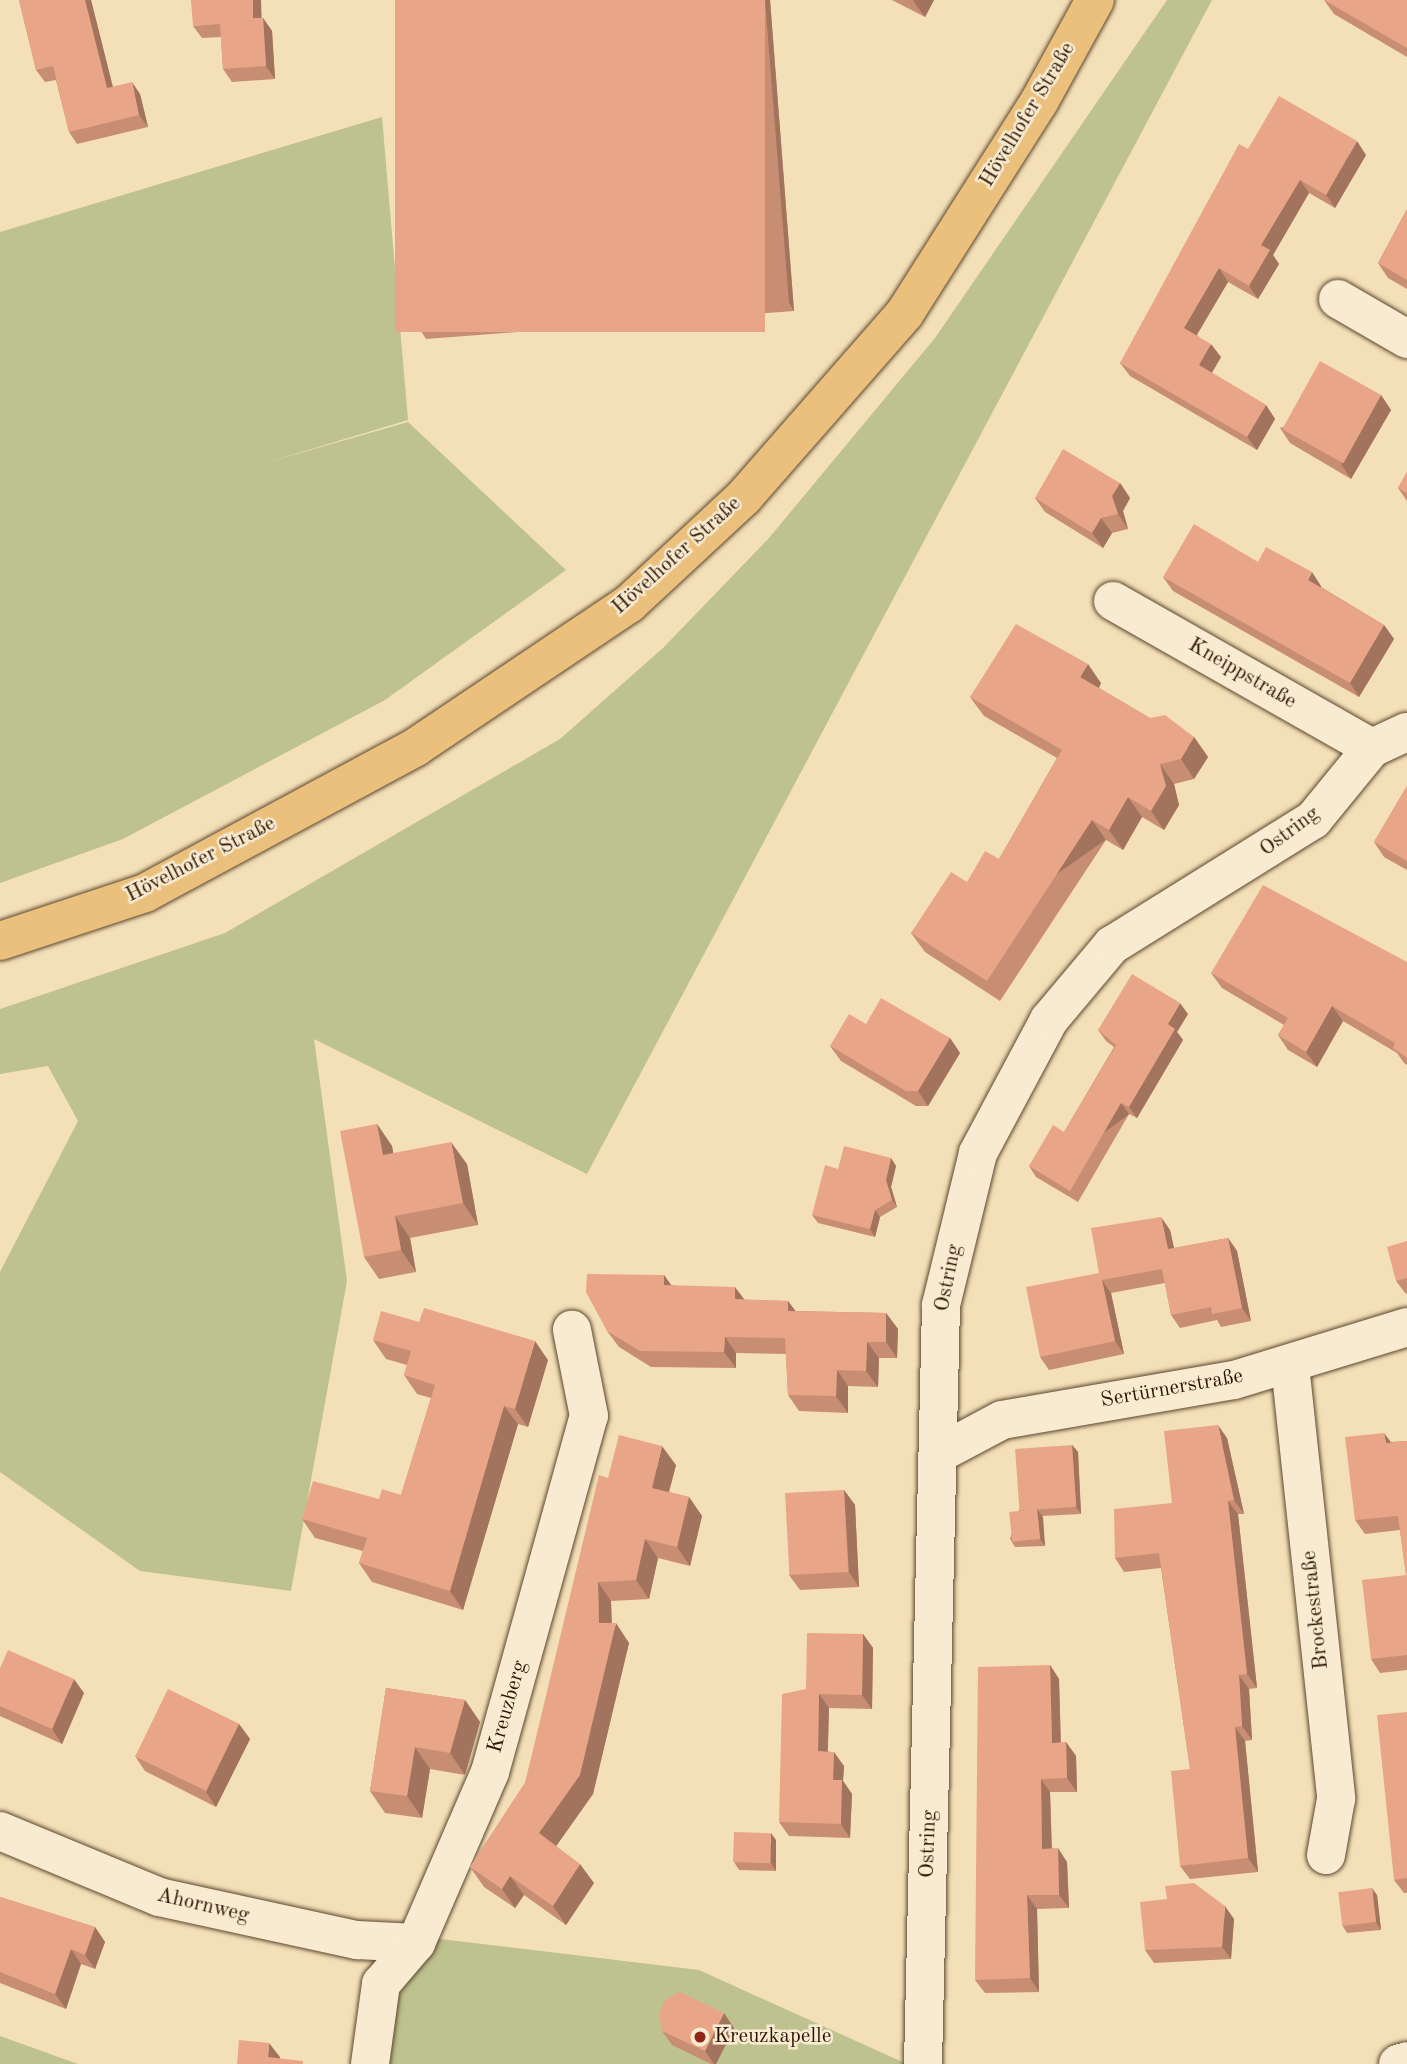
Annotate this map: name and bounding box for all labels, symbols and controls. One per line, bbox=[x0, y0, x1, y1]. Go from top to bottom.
street label: Hövelhofer Straße bbox=[975, 38, 1081, 192]
street label: Hövelhofer Straße bbox=[607, 492, 747, 620]
street label: Kneippstraße bbox=[1184, 633, 1300, 715]
street label: Ostring bbox=[1255, 801, 1325, 863]
street label: Hövelhofer Straße bbox=[122, 811, 280, 909]
street label: Ostring bbox=[930, 1242, 968, 1314]
street label: Sertürnerstraße bbox=[1099, 1364, 1245, 1414]
street label: Brockestraße bbox=[1297, 1549, 1335, 1671]
street label: Kreuzberg bbox=[483, 1658, 533, 1756]
street label: Ostring bbox=[915, 1810, 943, 1878]
street label: Ahornweg bbox=[154, 1883, 252, 1929]
place label: Kreuzkapelle bbox=[714, 2024, 831, 2050]
marker: Kreuzkapelle bbox=[692, 2029, 708, 2045]

